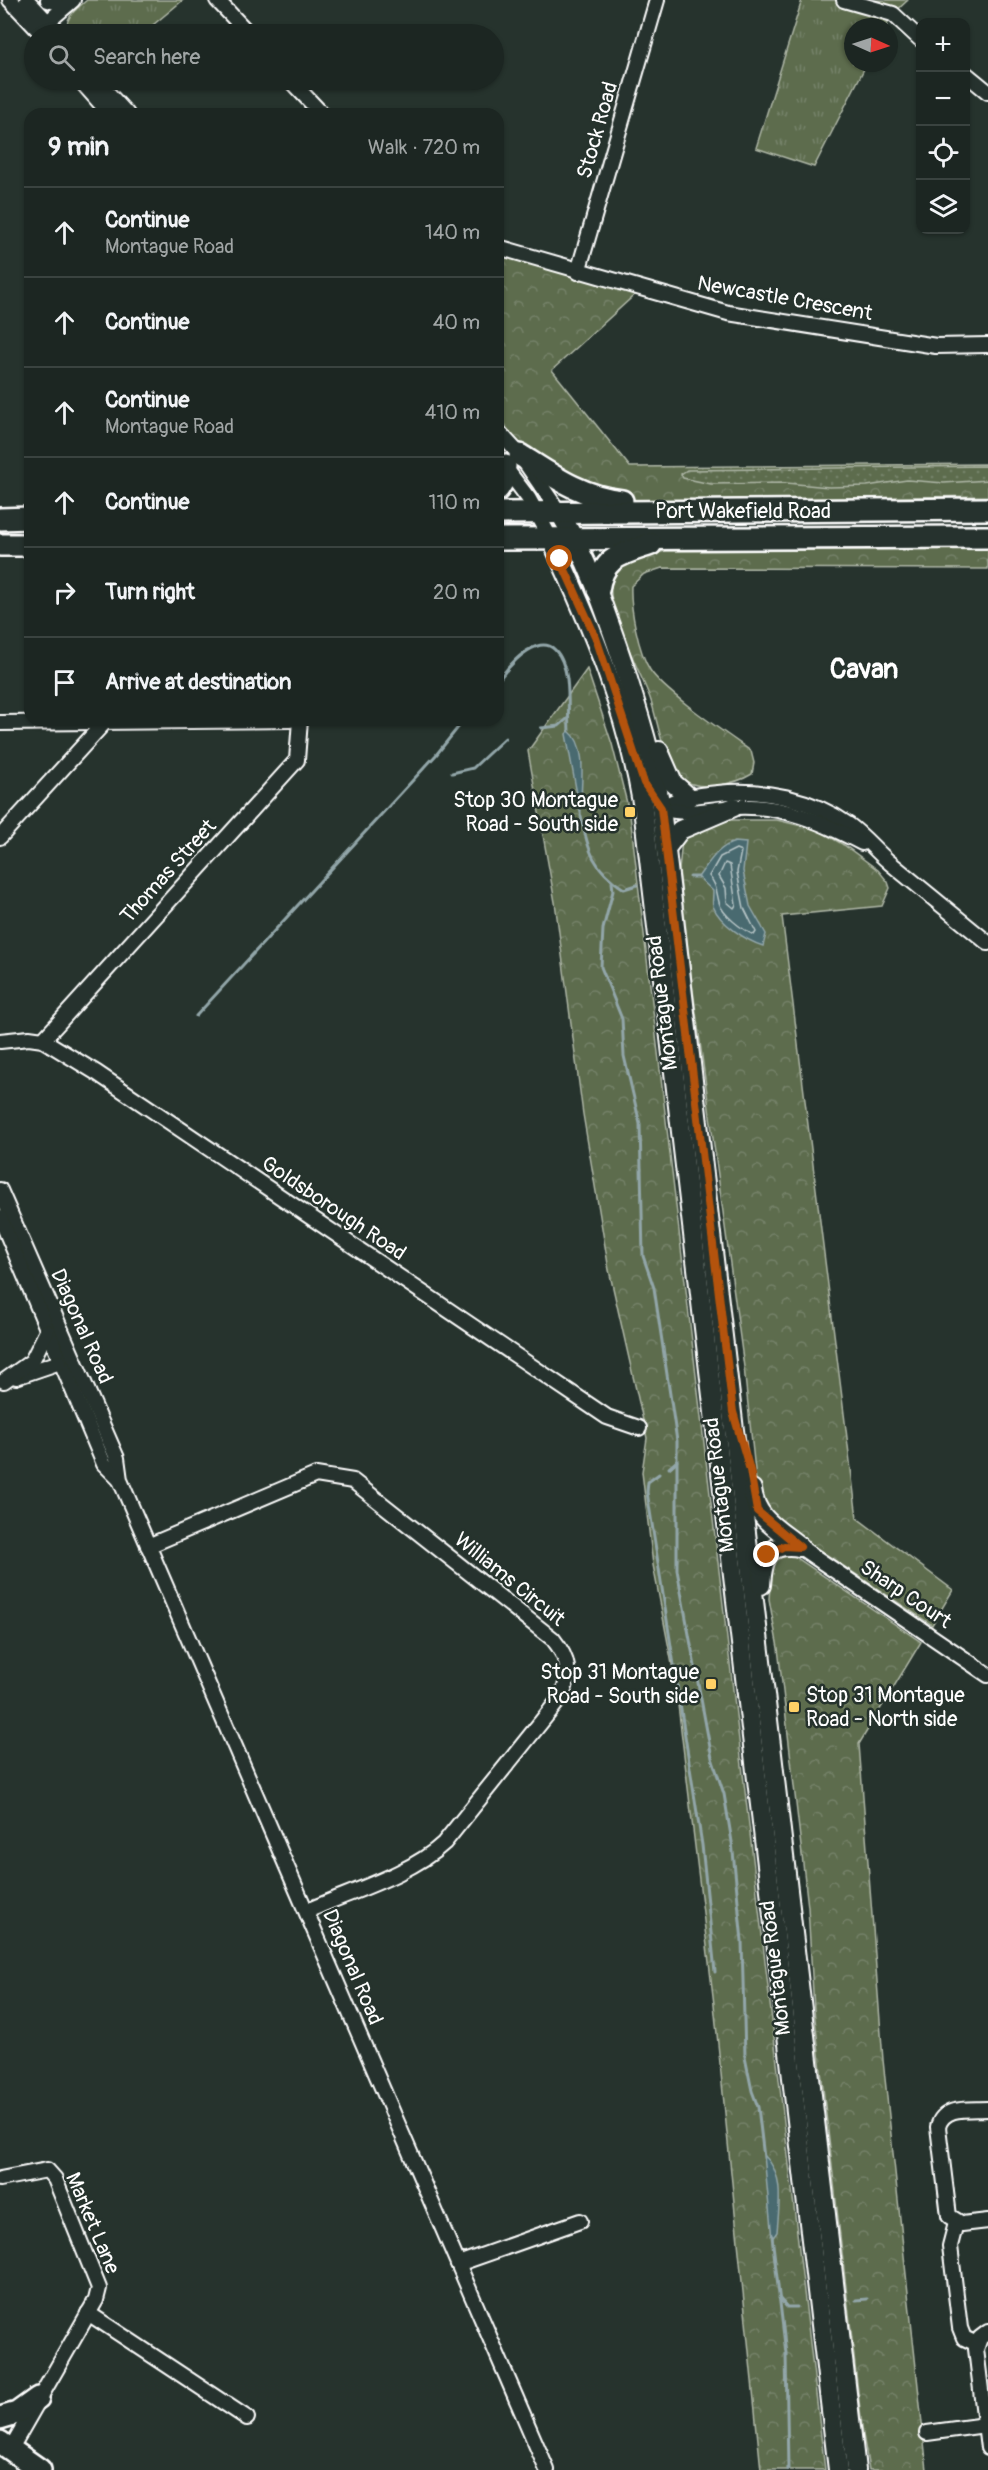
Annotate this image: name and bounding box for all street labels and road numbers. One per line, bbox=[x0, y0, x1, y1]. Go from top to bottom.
street label: Stock Road bbox=[571, 79, 624, 182]
street label: Newcastle Crescent bbox=[695, 270, 875, 327]
street label: Port Wakefield Road bbox=[655, 498, 831, 525]
street label: Thomas Street bbox=[114, 813, 223, 929]
street label: Montague Road bbox=[641, 934, 684, 1072]
street label: Goldsborough Road bbox=[256, 1150, 411, 1267]
street label: Diagonal Road bbox=[44, 1265, 119, 1388]
street label: Montague Road bbox=[698, 1416, 741, 1554]
street label: Williams Circuit bbox=[449, 1526, 571, 1633]
street label: Sharp Court bbox=[855, 1554, 957, 1635]
street label: Montague Road bbox=[754, 1899, 797, 2037]
street label: Diagonal Road bbox=[316, 1905, 389, 2029]
street label: Market Lane bbox=[59, 2168, 126, 2279]

